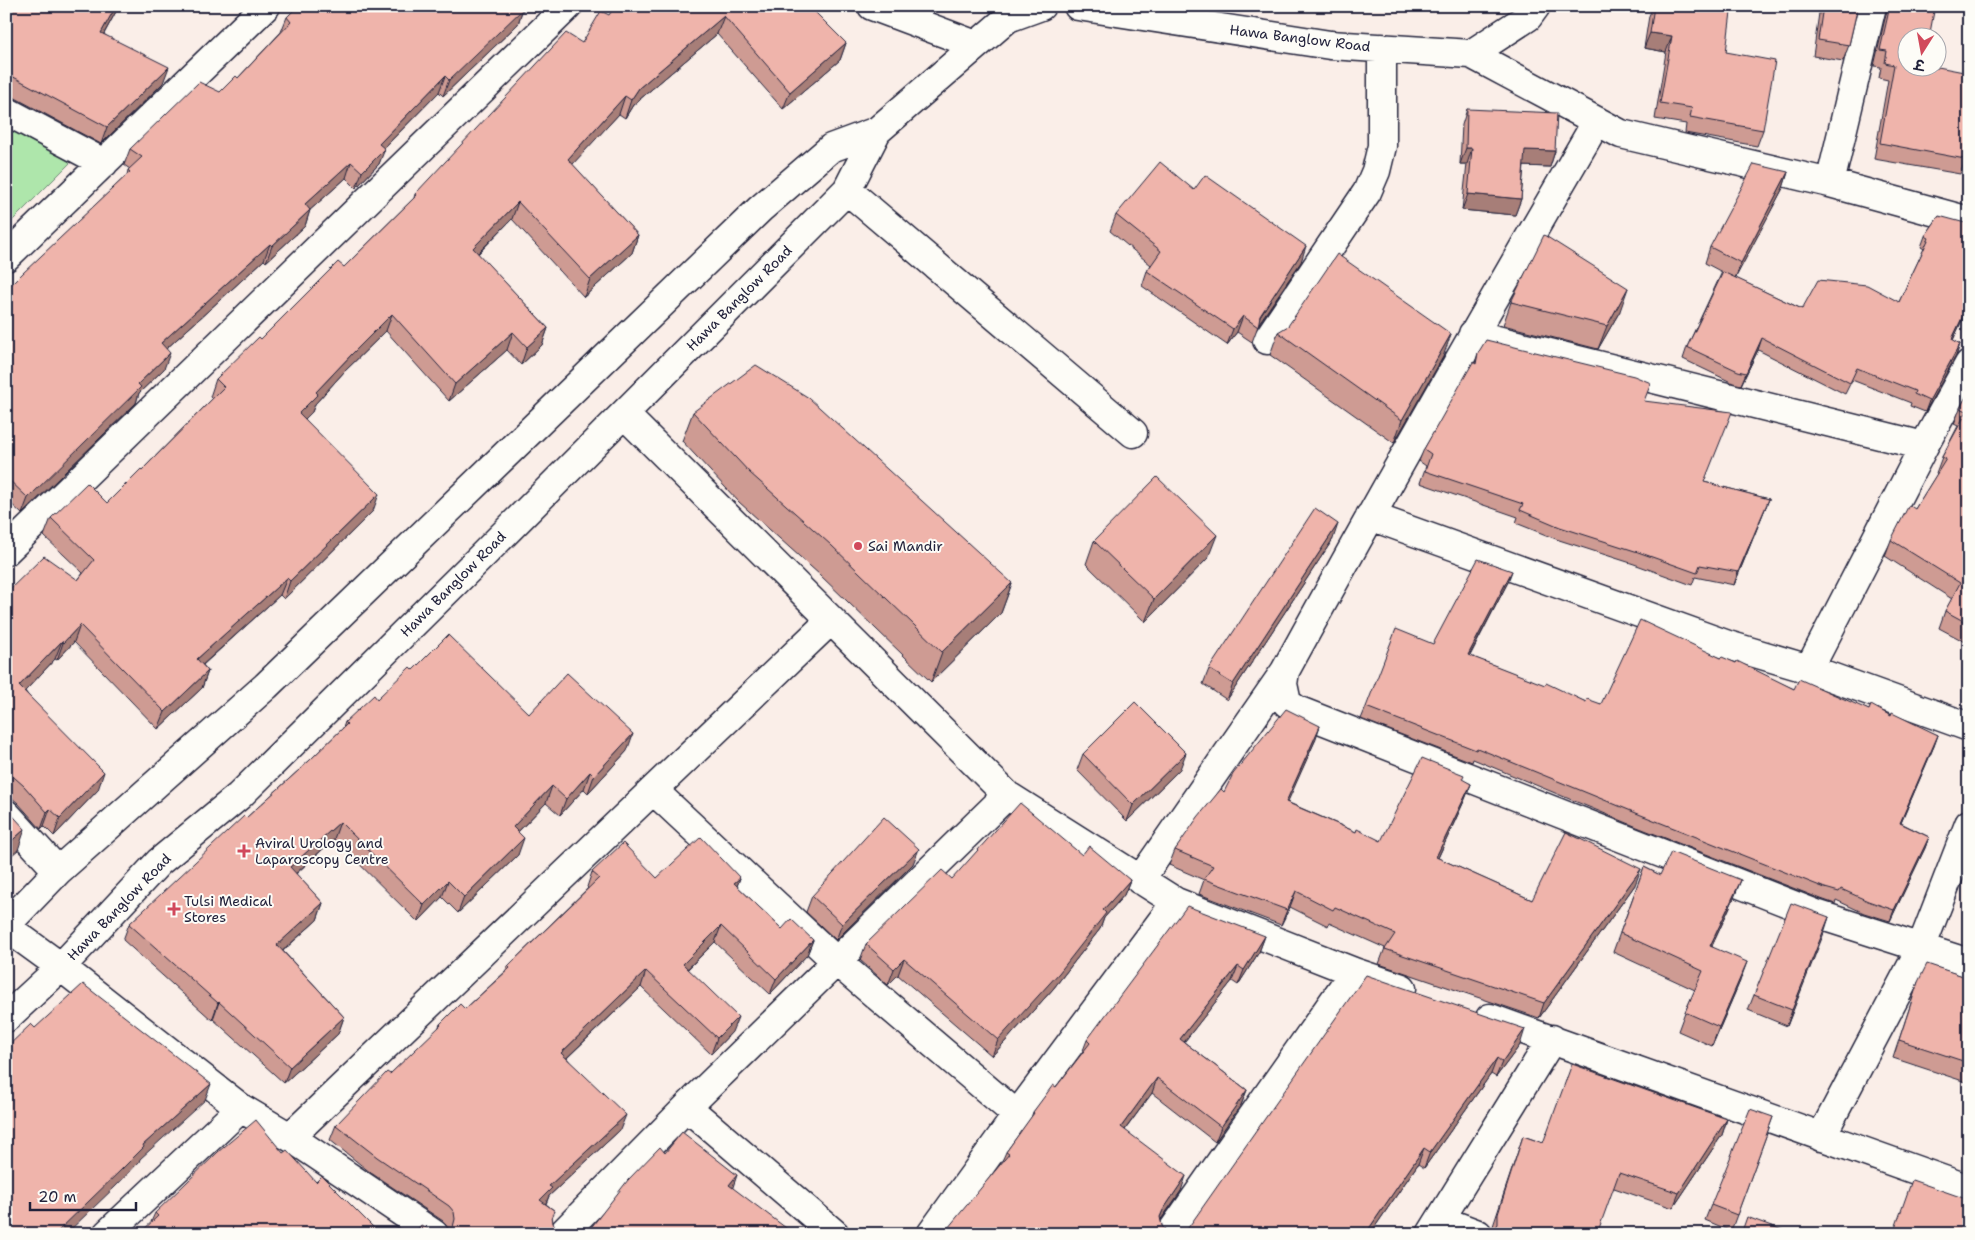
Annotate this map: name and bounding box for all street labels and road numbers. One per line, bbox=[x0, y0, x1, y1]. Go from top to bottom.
street label: Hawa Banglow Road bbox=[1228, 20, 1372, 56]
street label: Hawa Banglow Road bbox=[682, 241, 796, 355]
street label: Hawa Banglow Road bbox=[396, 527, 510, 641]
street label: Hawa Banglow Road bbox=[63, 850, 175, 964]

